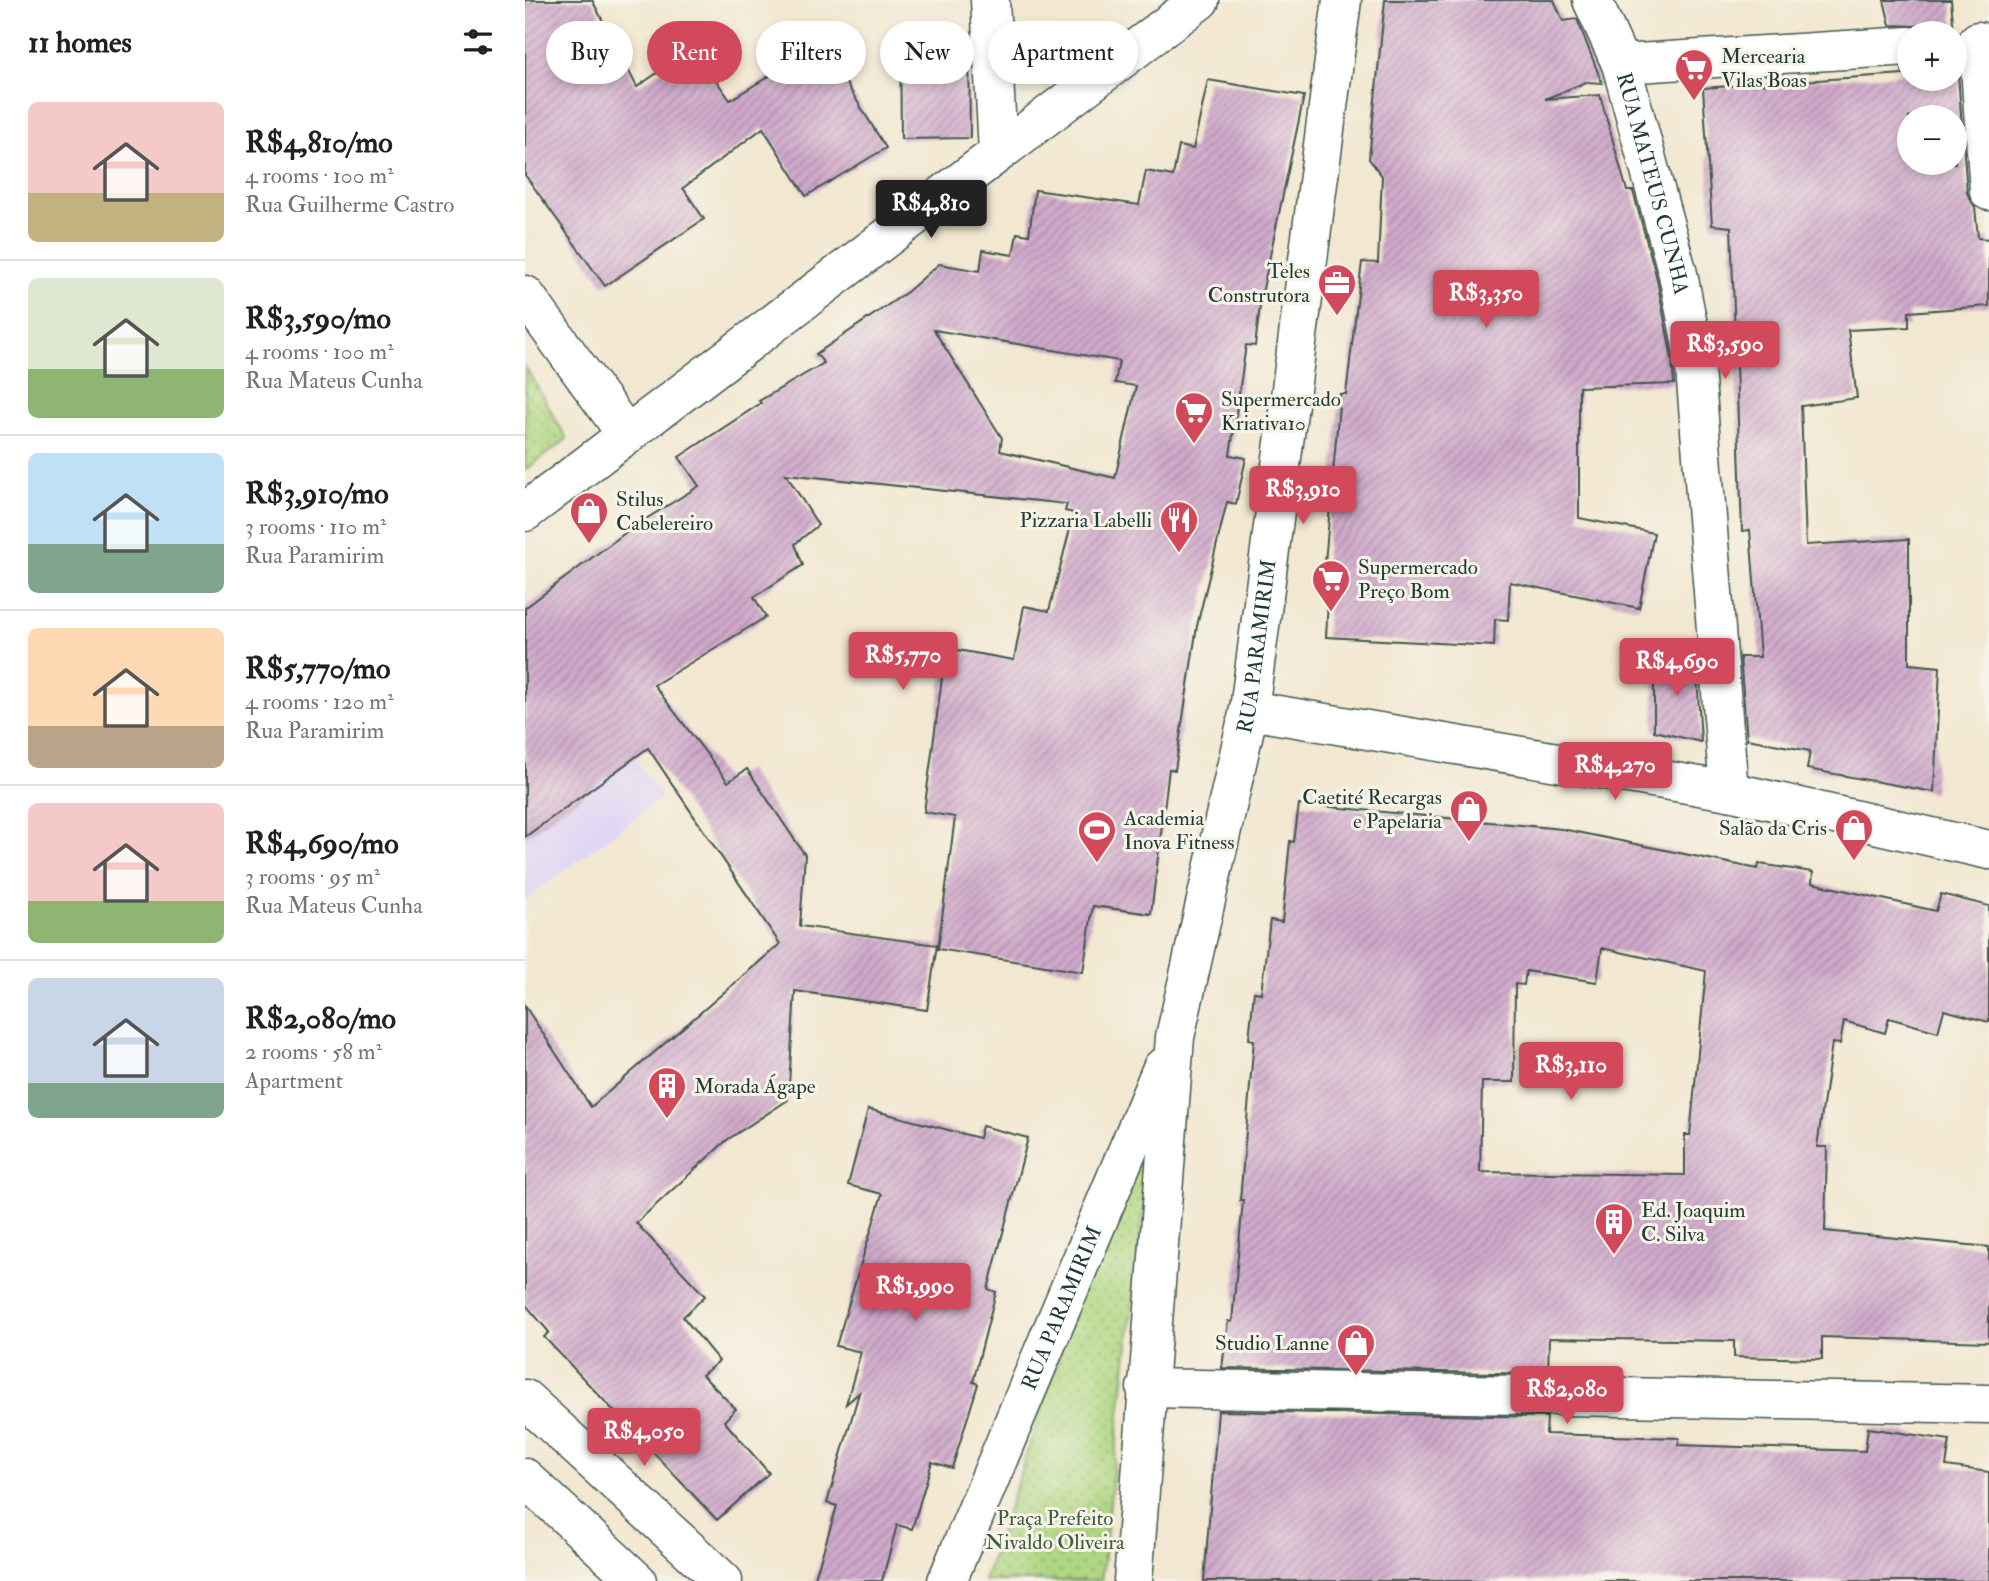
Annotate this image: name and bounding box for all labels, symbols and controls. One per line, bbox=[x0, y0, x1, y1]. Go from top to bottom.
chip: Buy bbox=[546, 21, 633, 84]
chip: Rent bbox=[647, 21, 742, 84]
chip: Filters bbox=[756, 21, 866, 84]
chip: New bbox=[880, 21, 974, 84]
chip: Apartment bbox=[988, 21, 1138, 84]
map controls bbox=[1897, 21, 1967, 175]
button: + bbox=[1897, 21, 1967, 91]
icon: filters bbox=[459, 23, 497, 61]
text: 11 homes bbox=[28, 24, 132, 61]
place label: Mercearia Vilas Boas bbox=[1721, 43, 1807, 94]
supermarket icon: Mercearia Vilas Boas bbox=[1673, 47, 1715, 102]
street label: RUA MATEUS CUNHA bbox=[1610, 69, 1695, 297]
button: − bbox=[1897, 105, 1967, 175]
text: R$4,810/mo bbox=[245, 124, 393, 161]
icon: home bbox=[84, 130, 168, 214]
text: 4 rooms · 100 m² bbox=[245, 161, 394, 190]
pin: R$4,810 bbox=[866, 180, 996, 240]
text: R$4,810 bbox=[892, 188, 970, 217]
text: Rua Guilherme Castro bbox=[245, 190, 454, 219]
place label: Teles Construtora bbox=[1208, 258, 1310, 309]
office icon: Teles Construtora bbox=[1316, 262, 1358, 317]
pin: R$3,350 bbox=[1421, 270, 1551, 330]
text: R$3,350 bbox=[1449, 278, 1523, 307]
text: R$3,590/mo bbox=[245, 300, 391, 337]
icon: home bbox=[84, 306, 168, 390]
pin: R$3,590 bbox=[1660, 322, 1790, 381]
text: R$3,590 bbox=[1686, 329, 1764, 358]
text: 4 rooms · 100 m² bbox=[245, 337, 394, 366]
text: Rua Mateus Cunha bbox=[245, 366, 423, 395]
place label: Supermercado Kriativa10 bbox=[1221, 386, 1341, 437]
supermarket icon: Supermercado Kriativa10 bbox=[1173, 390, 1215, 445]
pin: R$3,910 bbox=[1238, 466, 1368, 526]
text: R$3,910 bbox=[1265, 474, 1341, 503]
text: R$3,910/mo bbox=[245, 475, 389, 512]
icon: home bbox=[84, 481, 168, 565]
place label: Stilus Cabelereiro bbox=[616, 486, 713, 537]
shop icon: Stilus Cabelereiro bbox=[568, 490, 610, 545]
restaurant icon: Pizzaria Labelli bbox=[1158, 499, 1200, 554]
place label: Pizzaria Labelli bbox=[1020, 507, 1152, 534]
text: 3 rooms · 110 m² bbox=[245, 512, 386, 541]
text: Rua Paramirim bbox=[245, 541, 384, 570]
place label: Supermercado Preço Bom bbox=[1358, 554, 1478, 605]
street label: RUA PARAMIRIM bbox=[1231, 558, 1283, 736]
supermarket icon: Supermercado Preço Bom bbox=[1310, 558, 1352, 613]
pin: R$5,770 bbox=[838, 632, 968, 692]
pin: R$4,690 bbox=[1612, 638, 1742, 698]
text: R$5,770 bbox=[865, 640, 941, 669]
text: R$4,690 bbox=[1636, 646, 1719, 675]
text: R$5,770/mo bbox=[245, 650, 390, 687]
icon: home bbox=[84, 656, 168, 740]
text: 4 rooms · 120 m² bbox=[245, 687, 394, 716]
text: Rua Paramirim bbox=[245, 716, 384, 745]
pin: R$4,270 bbox=[1550, 742, 1680, 802]
text: R$4,270 bbox=[1574, 750, 1656, 779]
place label: Caetité Recargas e Papelaria bbox=[1302, 784, 1442, 835]
shop icon: Caetité Recargas e Papelaria bbox=[1448, 788, 1490, 843]
place label: Academia Inova Fitness bbox=[1123, 805, 1234, 856]
shop icon: Salão da Cris bbox=[1833, 807, 1875, 862]
sports icon: Academia Inova Fitness bbox=[1076, 809, 1118, 864]
place label: Salão da Cris bbox=[1719, 815, 1827, 842]
text: R$4,690/mo bbox=[245, 825, 399, 862]
icon: home bbox=[84, 831, 168, 915]
text: 3 rooms · 95 m² bbox=[245, 862, 380, 891]
text: Rua Mateus Cunha bbox=[245, 891, 423, 920]
text: R$2,080/mo bbox=[245, 1000, 396, 1037]
icon: home bbox=[84, 1006, 168, 1090]
text: 2 rooms · 58 m² bbox=[245, 1037, 382, 1066]
pin: R$3,110 bbox=[1506, 1042, 1636, 1102]
text: R$3,110 bbox=[1535, 1050, 1607, 1079]
building icon: Morada Ágape bbox=[646, 1065, 688, 1120]
text: Apartment bbox=[245, 1066, 343, 1095]
place label: Morada Ágape bbox=[694, 1073, 816, 1100]
place label: Ed. Joaquim C. Silva bbox=[1641, 1197, 1746, 1248]
building icon: Ed. Joaquim C. Silva bbox=[1593, 1201, 1635, 1256]
street label: RUA PARAMIRIM bbox=[1016, 1222, 1108, 1394]
pin: R$1,990 bbox=[850, 1264, 980, 1323]
text: R$1,990 bbox=[876, 1271, 954, 1300]
shop icon: Studio Lanne bbox=[1335, 1322, 1377, 1377]
place label: Studio Lanne bbox=[1215, 1330, 1329, 1357]
pin: R$2,080 bbox=[1502, 1366, 1632, 1426]
text: R$2,080 bbox=[1527, 1374, 1607, 1403]
pin: R$4,050 bbox=[579, 1408, 709, 1468]
text: R$4,050 bbox=[603, 1416, 685, 1445]
park label: Praça Prefeito Nivaldo Oliveira bbox=[985, 1505, 1125, 1556]

